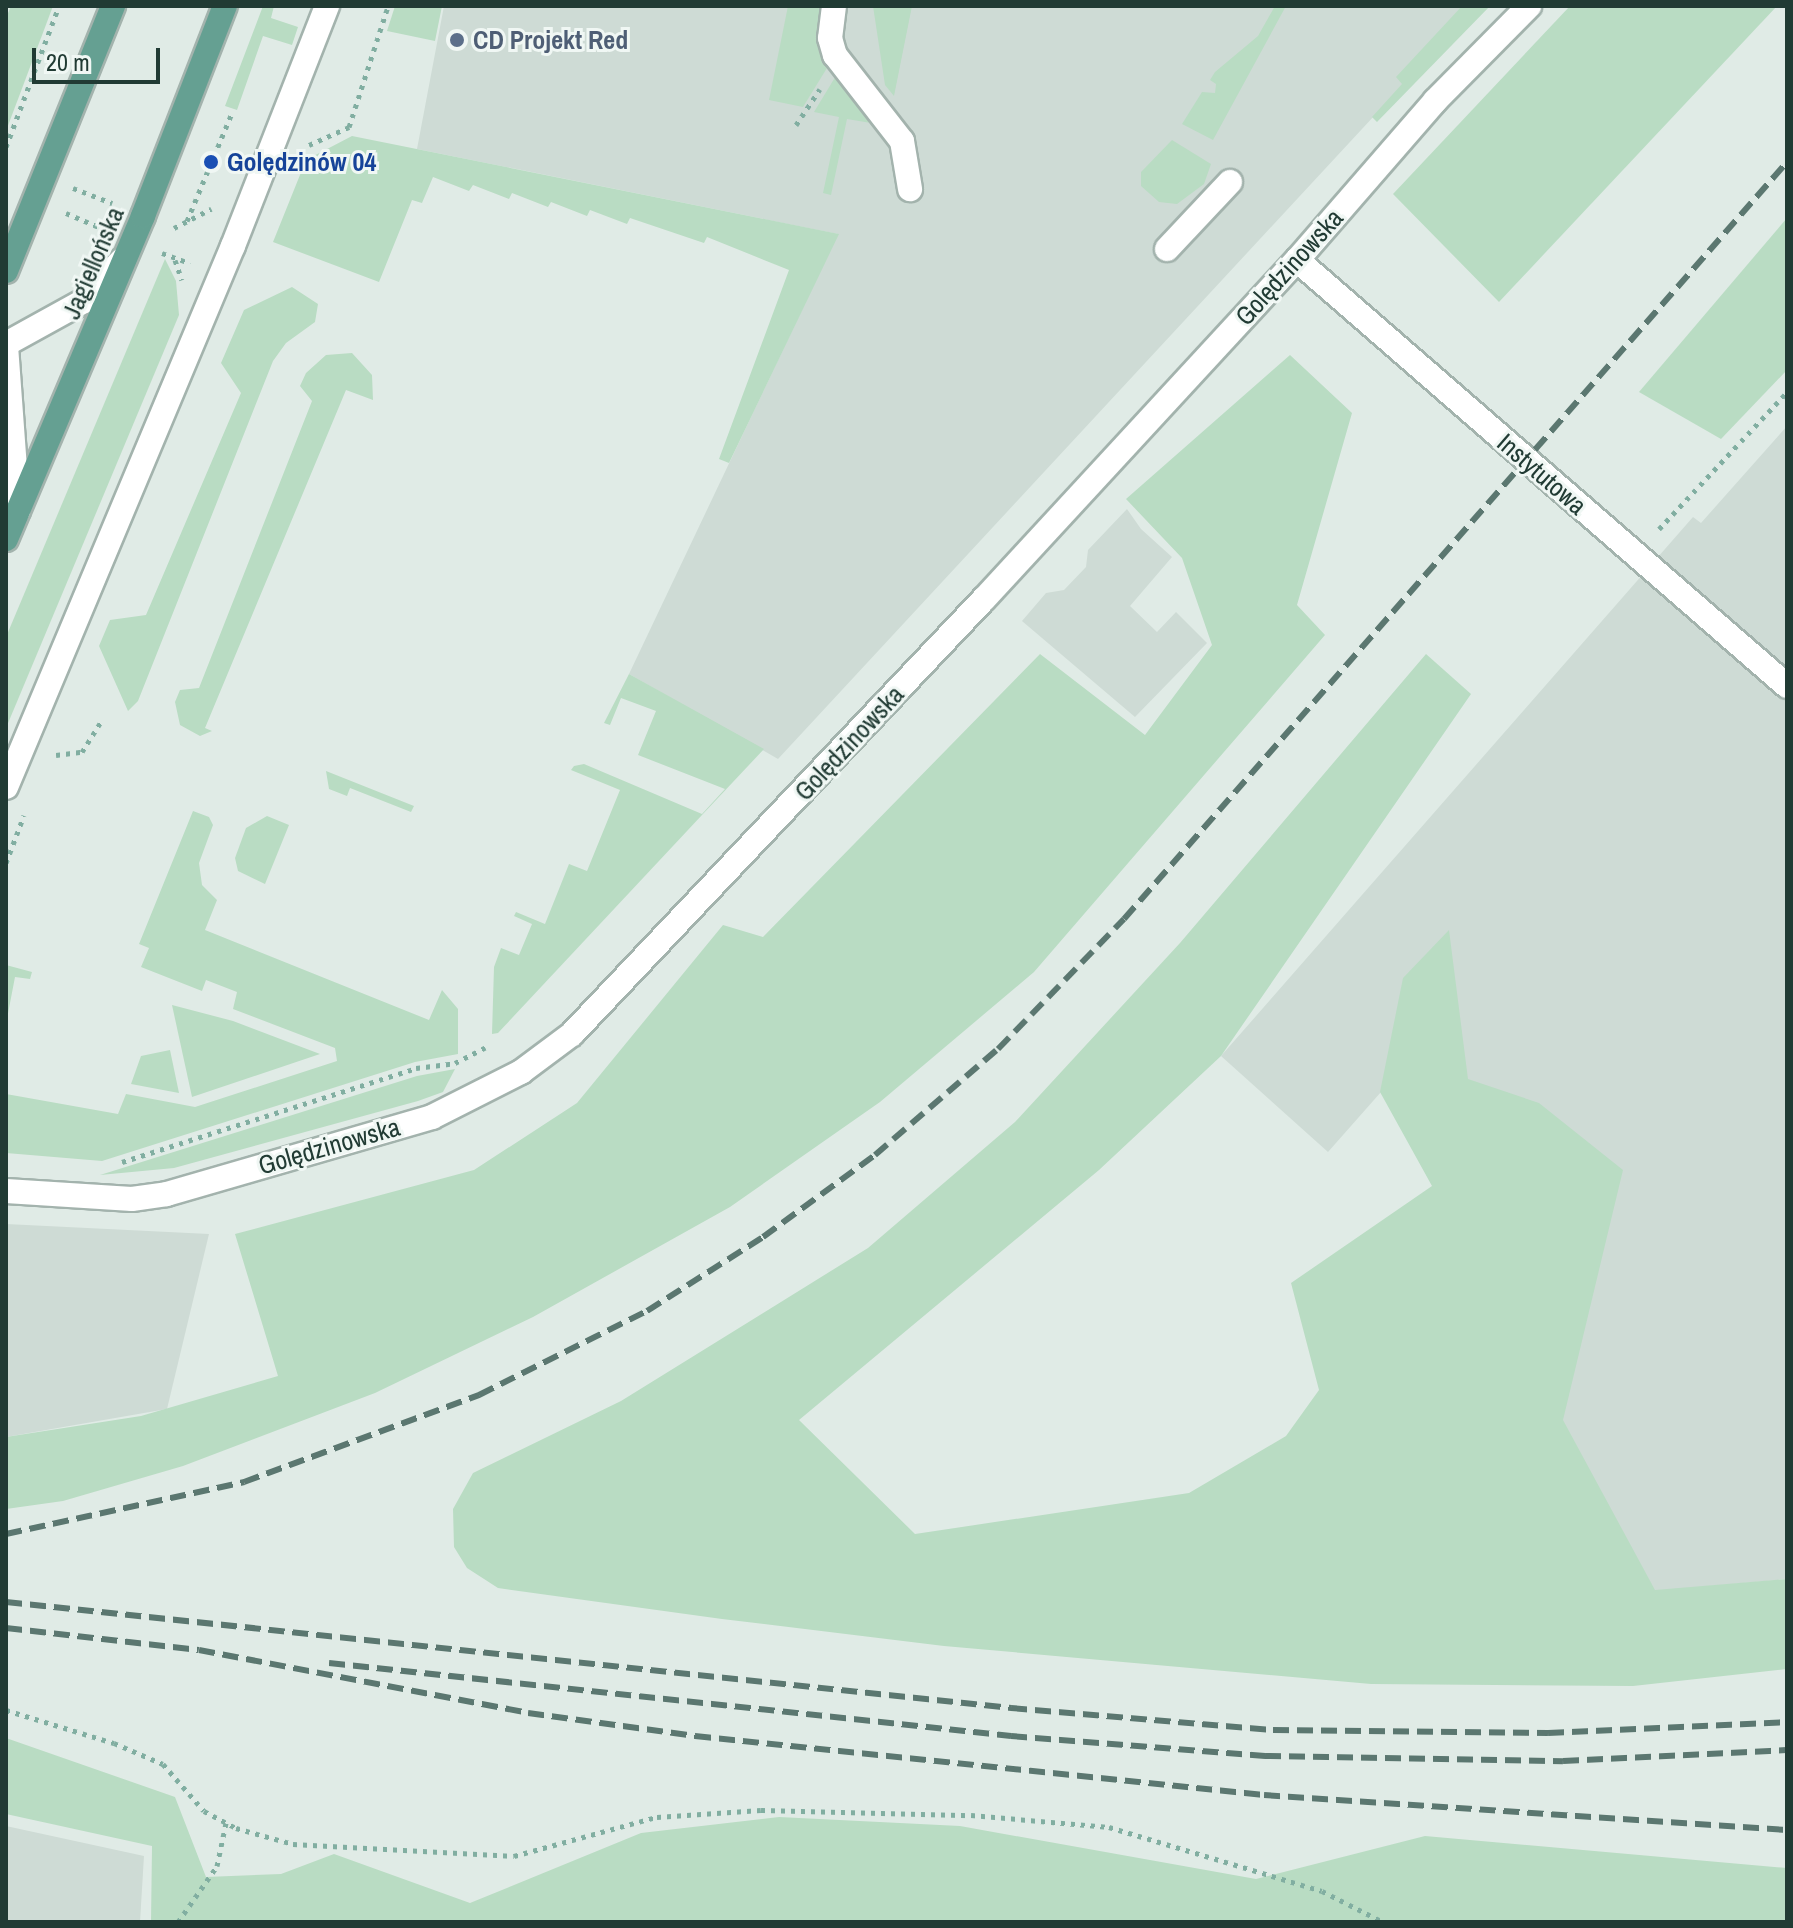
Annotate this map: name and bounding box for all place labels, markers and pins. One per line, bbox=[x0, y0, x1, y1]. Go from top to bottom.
place label: CD Projekt Red bbox=[473, 24, 628, 56]
marker: CD Projekt Red bbox=[448, 31, 466, 49]
place label: Golędzinów 04 bbox=[227, 146, 376, 178]
marker: Golędzinów 04 bbox=[202, 153, 220, 171]

